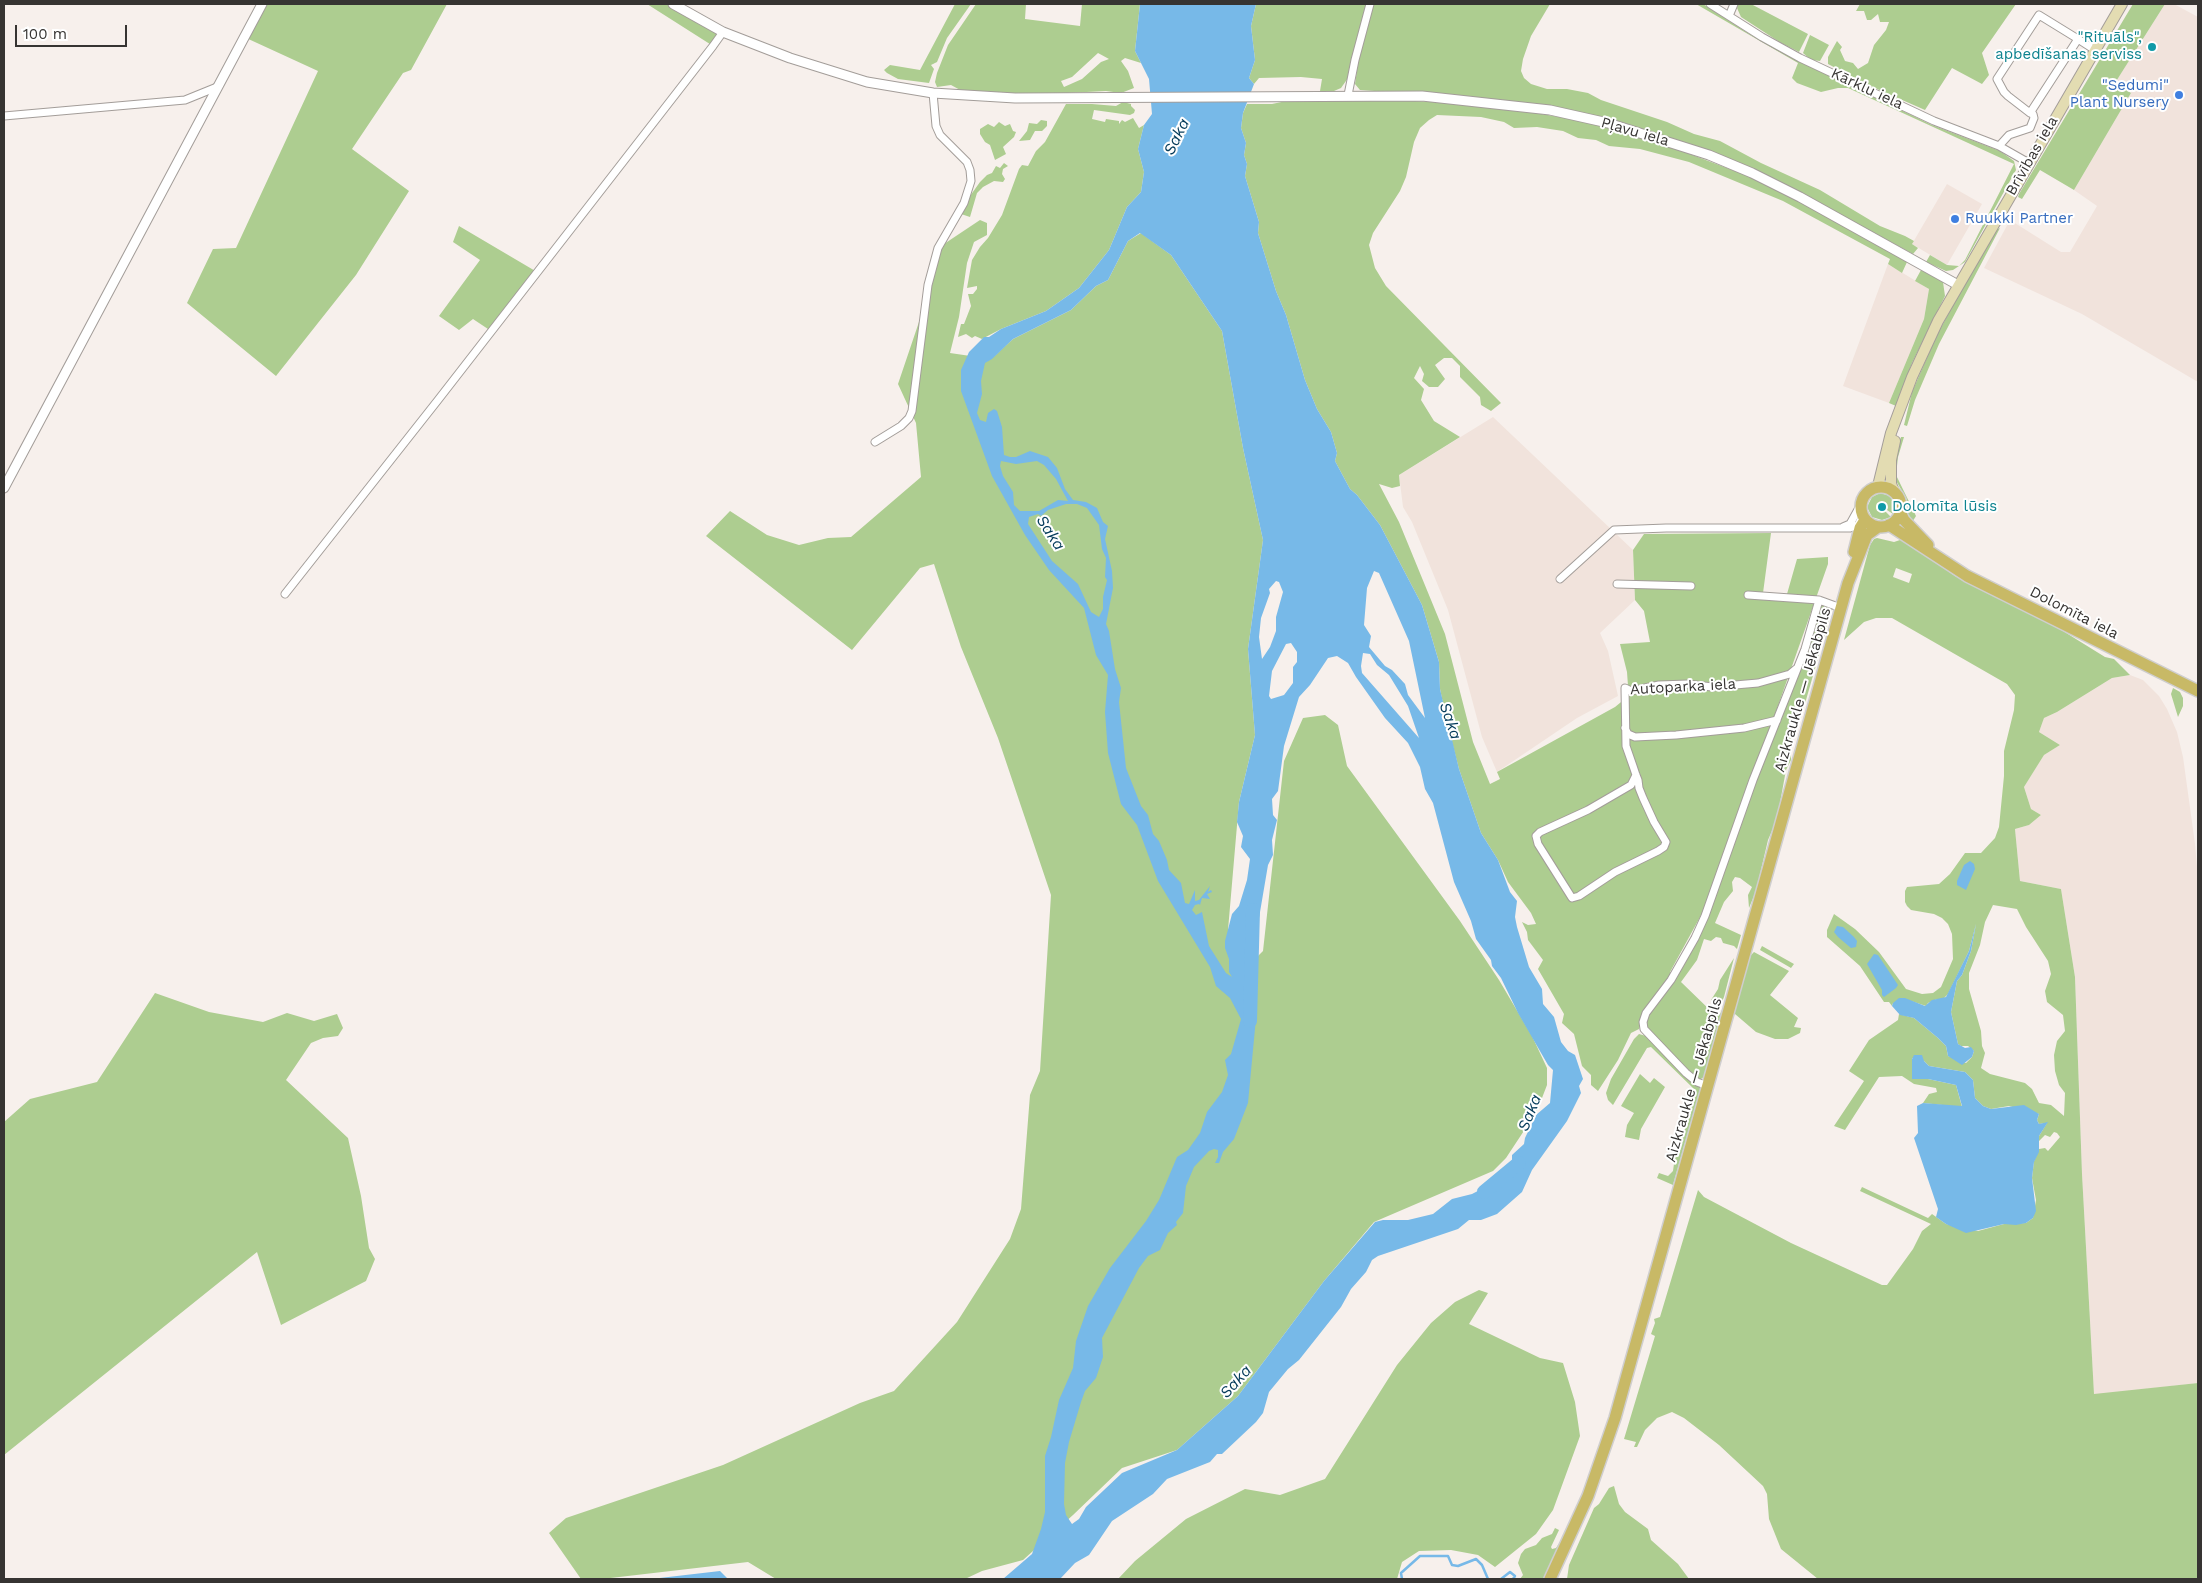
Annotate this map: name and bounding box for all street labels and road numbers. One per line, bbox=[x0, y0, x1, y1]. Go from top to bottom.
street label: Kārklu iela bbox=[1828, 64, 1906, 114]
street label: Brīvības iela bbox=[2002, 113, 2062, 199]
street label: Pļavu iela bbox=[1599, 114, 1671, 150]
street label: Dolomīta iela bbox=[2027, 583, 2121, 643]
street label: Aizkraukle — Jēkabpils bbox=[1771, 606, 1835, 774]
street label: Autoparka iela bbox=[1630, 675, 1736, 699]
street label: Aizkraukle — Jēkabpils bbox=[1662, 996, 1726, 1164]

